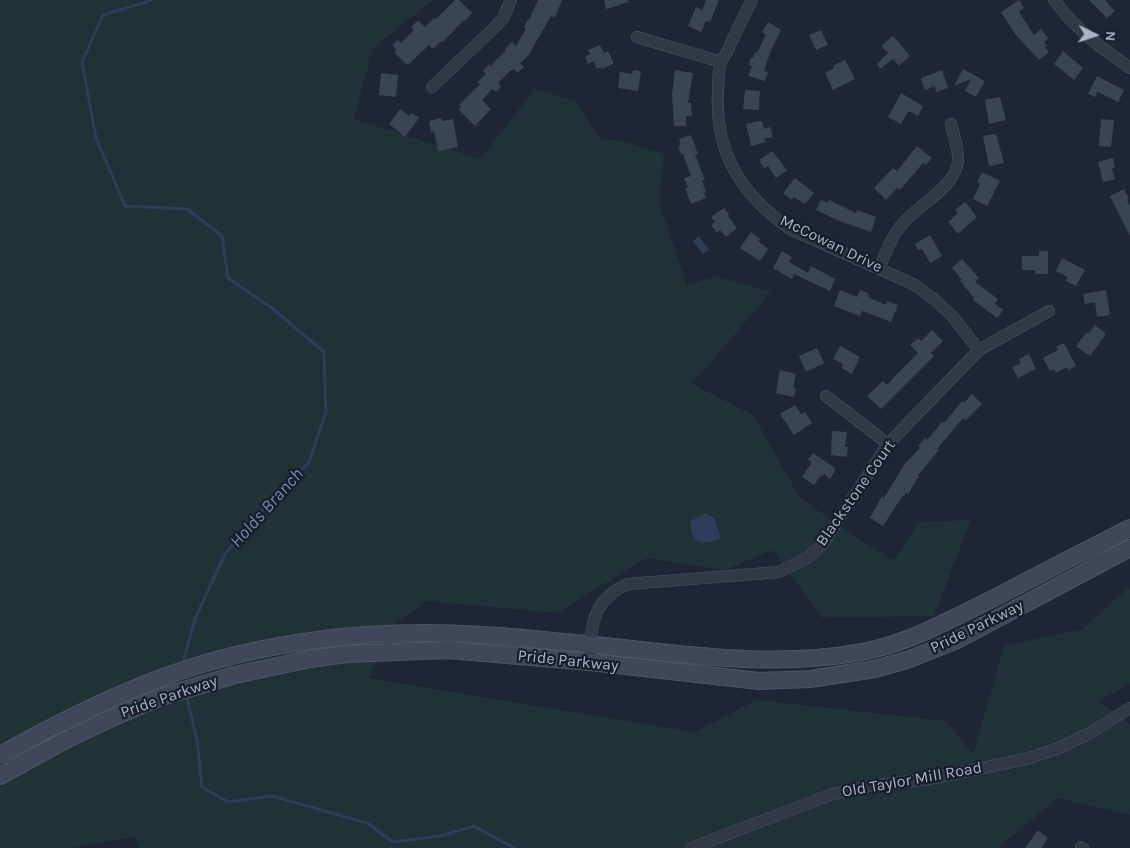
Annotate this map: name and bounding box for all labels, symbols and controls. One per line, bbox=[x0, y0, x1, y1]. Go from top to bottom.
north arrow bbox=[1070, 10, 1120, 60]
text: N bbox=[1102, 30, 1119, 42]
street label: McCowan Drive bbox=[777, 211, 885, 277]
street label: Blackstone Court bbox=[812, 436, 900, 550]
water label: Holds Branch bbox=[226, 464, 308, 552]
street label: Pride Parkway bbox=[927, 596, 1027, 658]
street label: Pride Parkway bbox=[517, 646, 619, 676]
street label: Pride Parkway bbox=[118, 671, 220, 723]
street label: Old Taylor Mill Road bbox=[841, 758, 983, 802]

